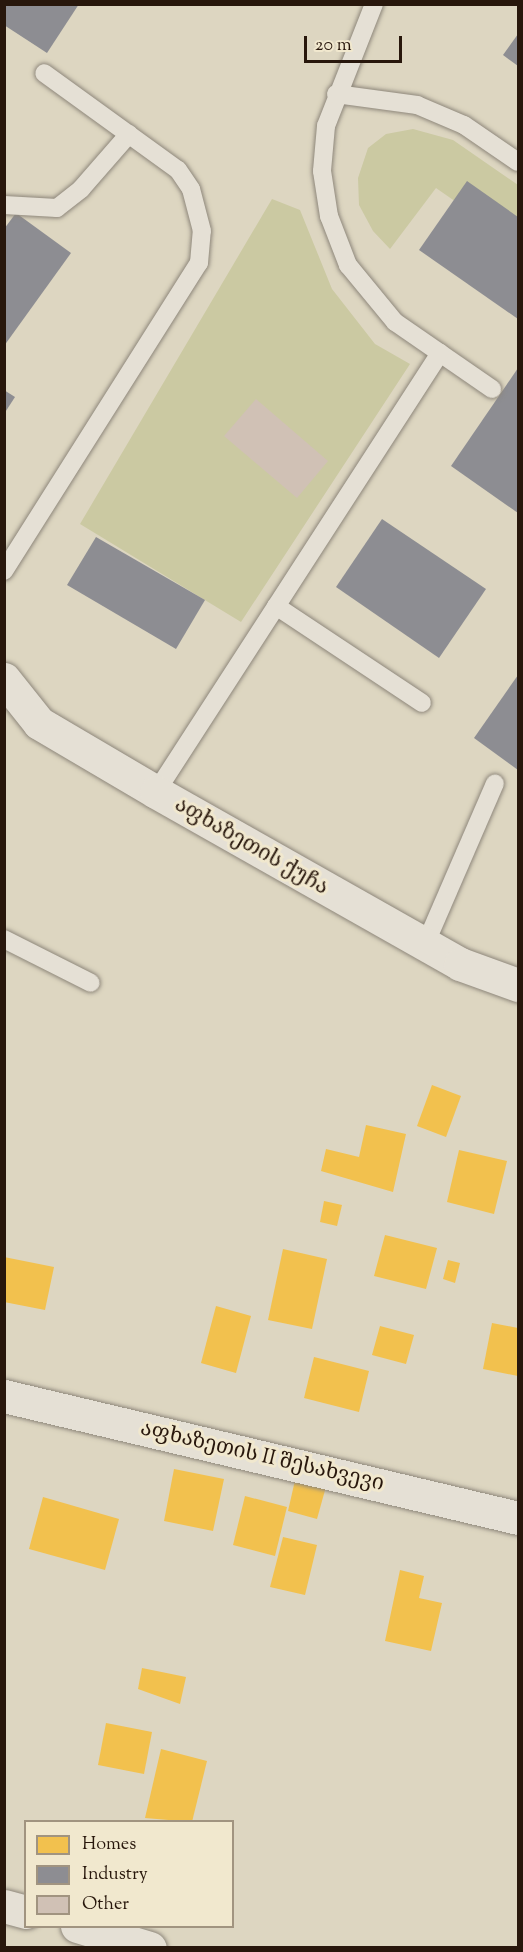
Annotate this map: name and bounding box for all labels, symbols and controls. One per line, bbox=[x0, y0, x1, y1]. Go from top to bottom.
scale bar bbox=[307, 24, 404, 62]
text: 20 m bbox=[315, 33, 352, 59]
street label: აფხაზეთის ქუჩა bbox=[170, 793, 332, 901]
street label: აფხაზეთის II შესახვევი bbox=[138, 1417, 386, 1497]
legend bbox=[24, 1820, 234, 1928]
text: Homes bbox=[82, 1832, 136, 1858]
text: Industry bbox=[82, 1862, 148, 1888]
text: Other bbox=[82, 1892, 129, 1918]

